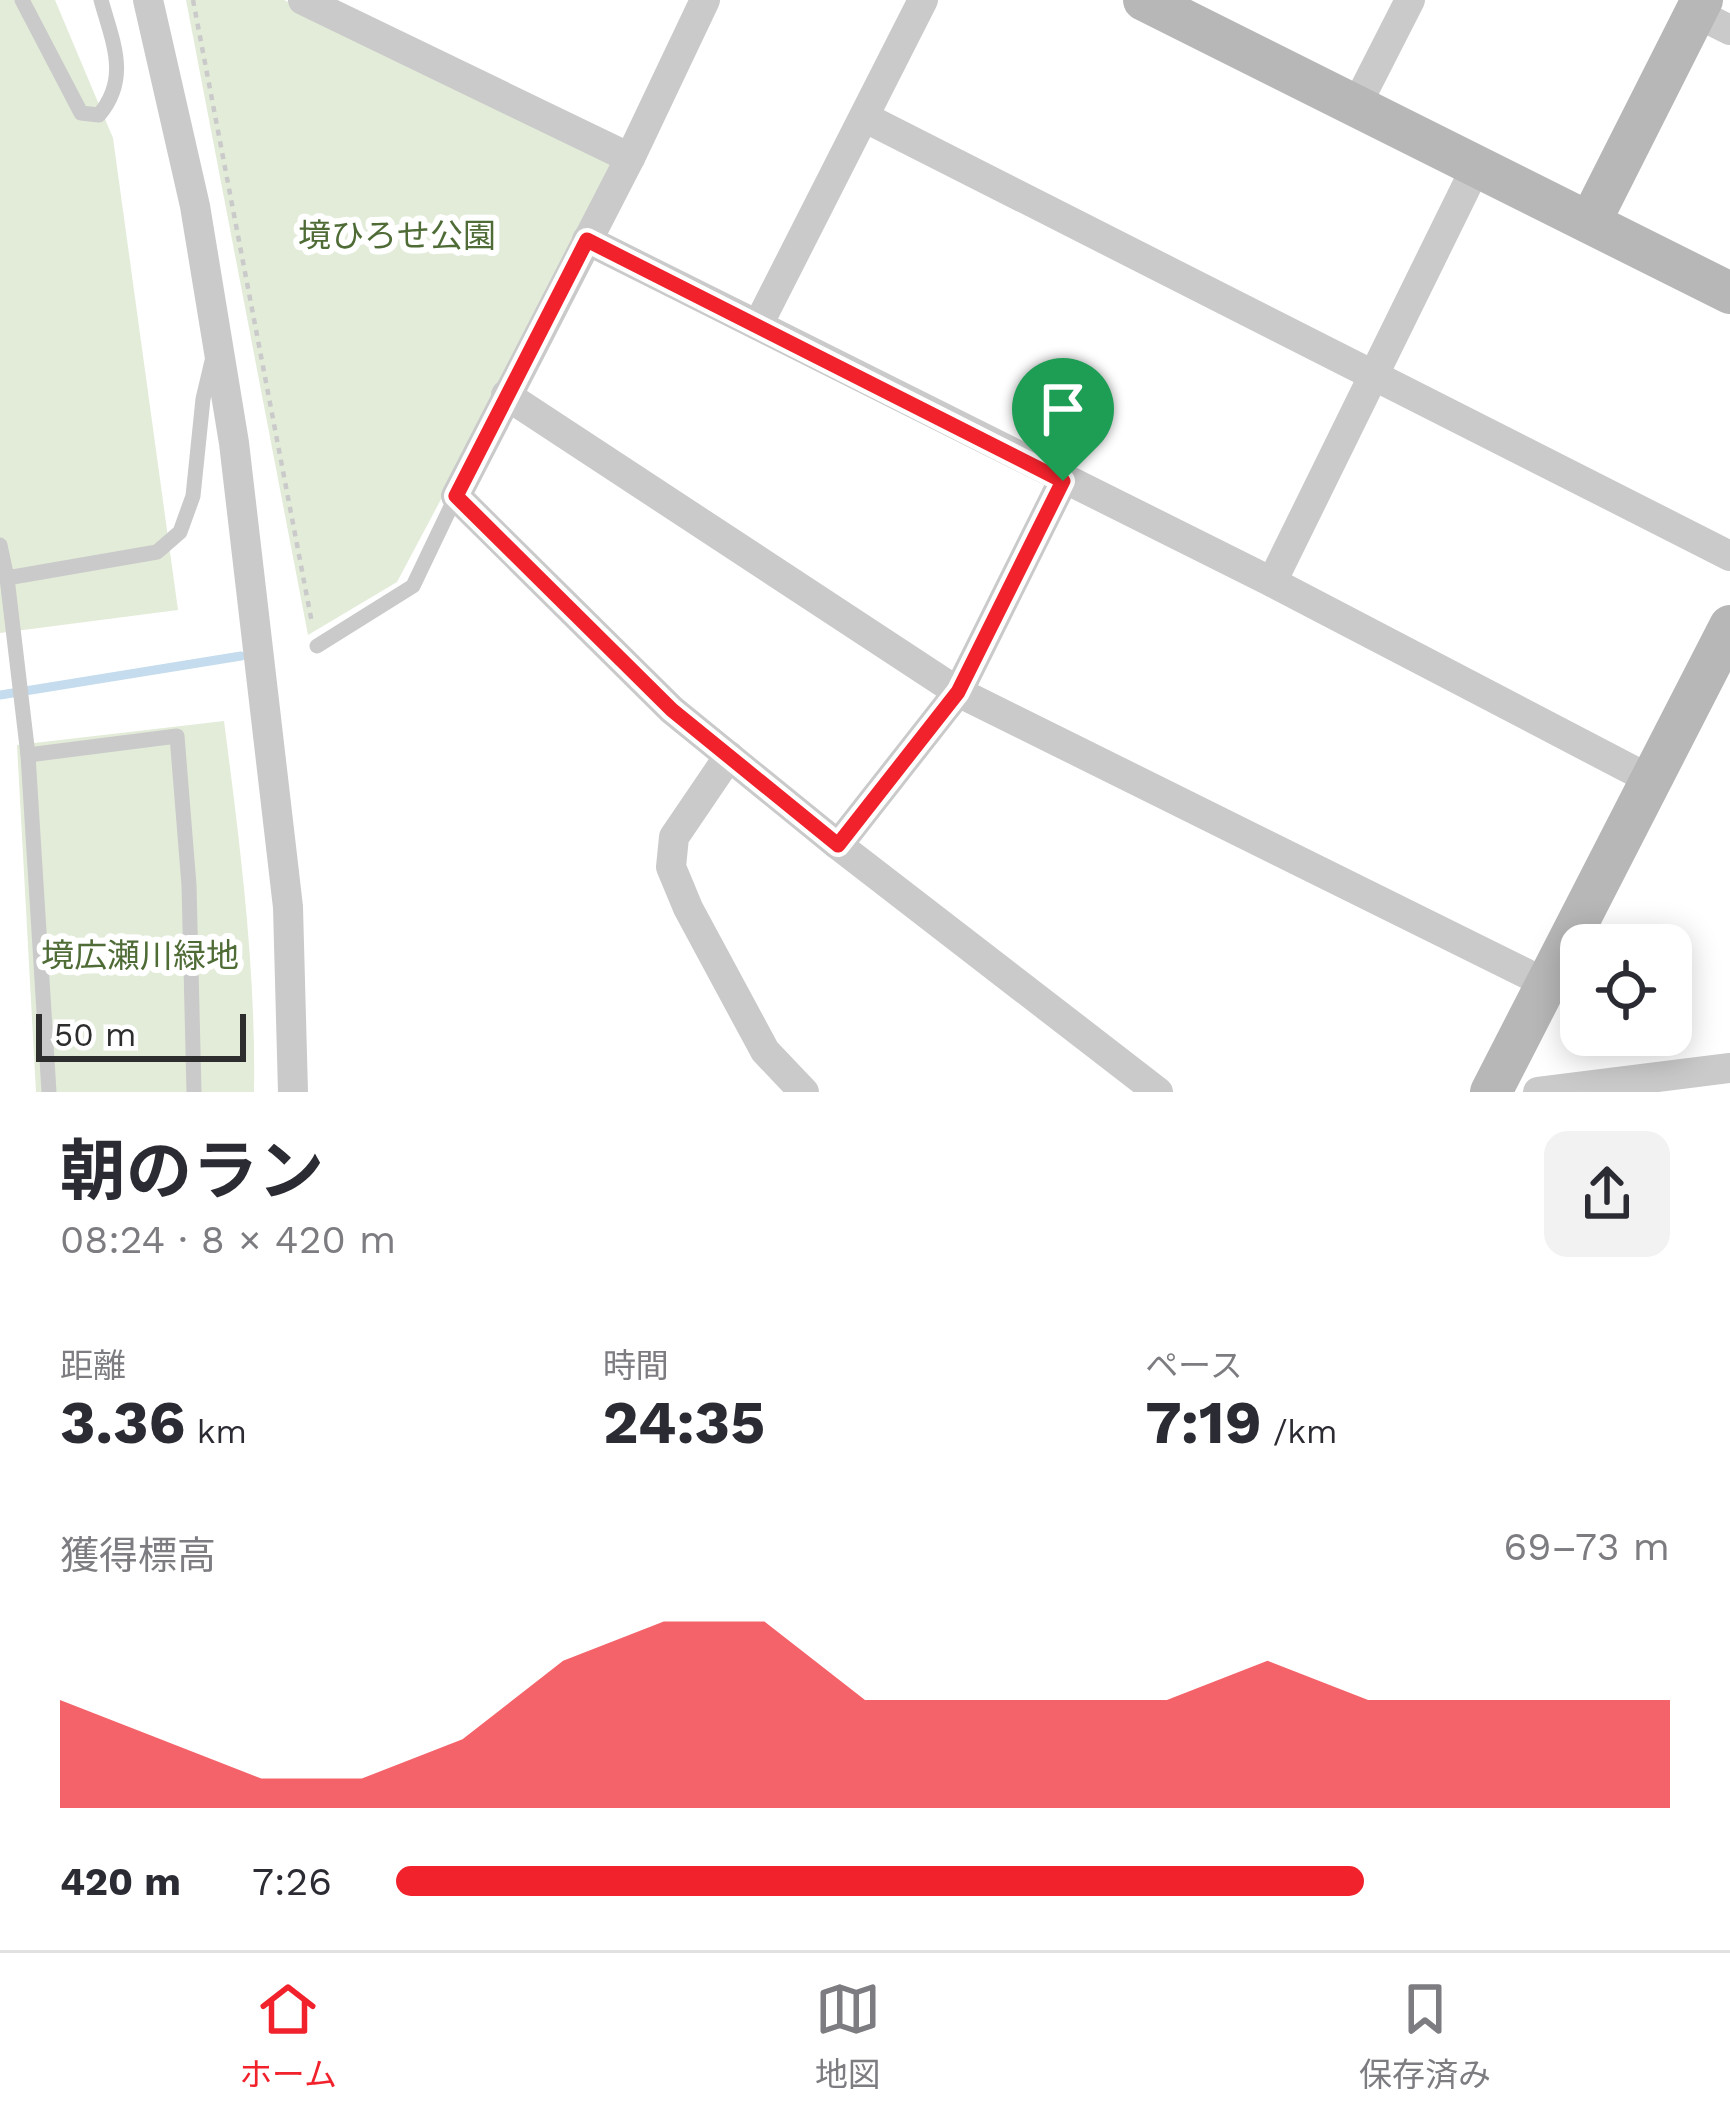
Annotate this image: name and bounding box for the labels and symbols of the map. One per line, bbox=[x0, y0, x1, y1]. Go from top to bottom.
park label: 境ひろせ公園 bbox=[298, 216, 496, 255]
pin bbox=[1012, 358, 1114, 481]
park label: 境広瀬川緑地 bbox=[41, 936, 239, 975]
scale bar bbox=[36, 1008, 246, 1061]

